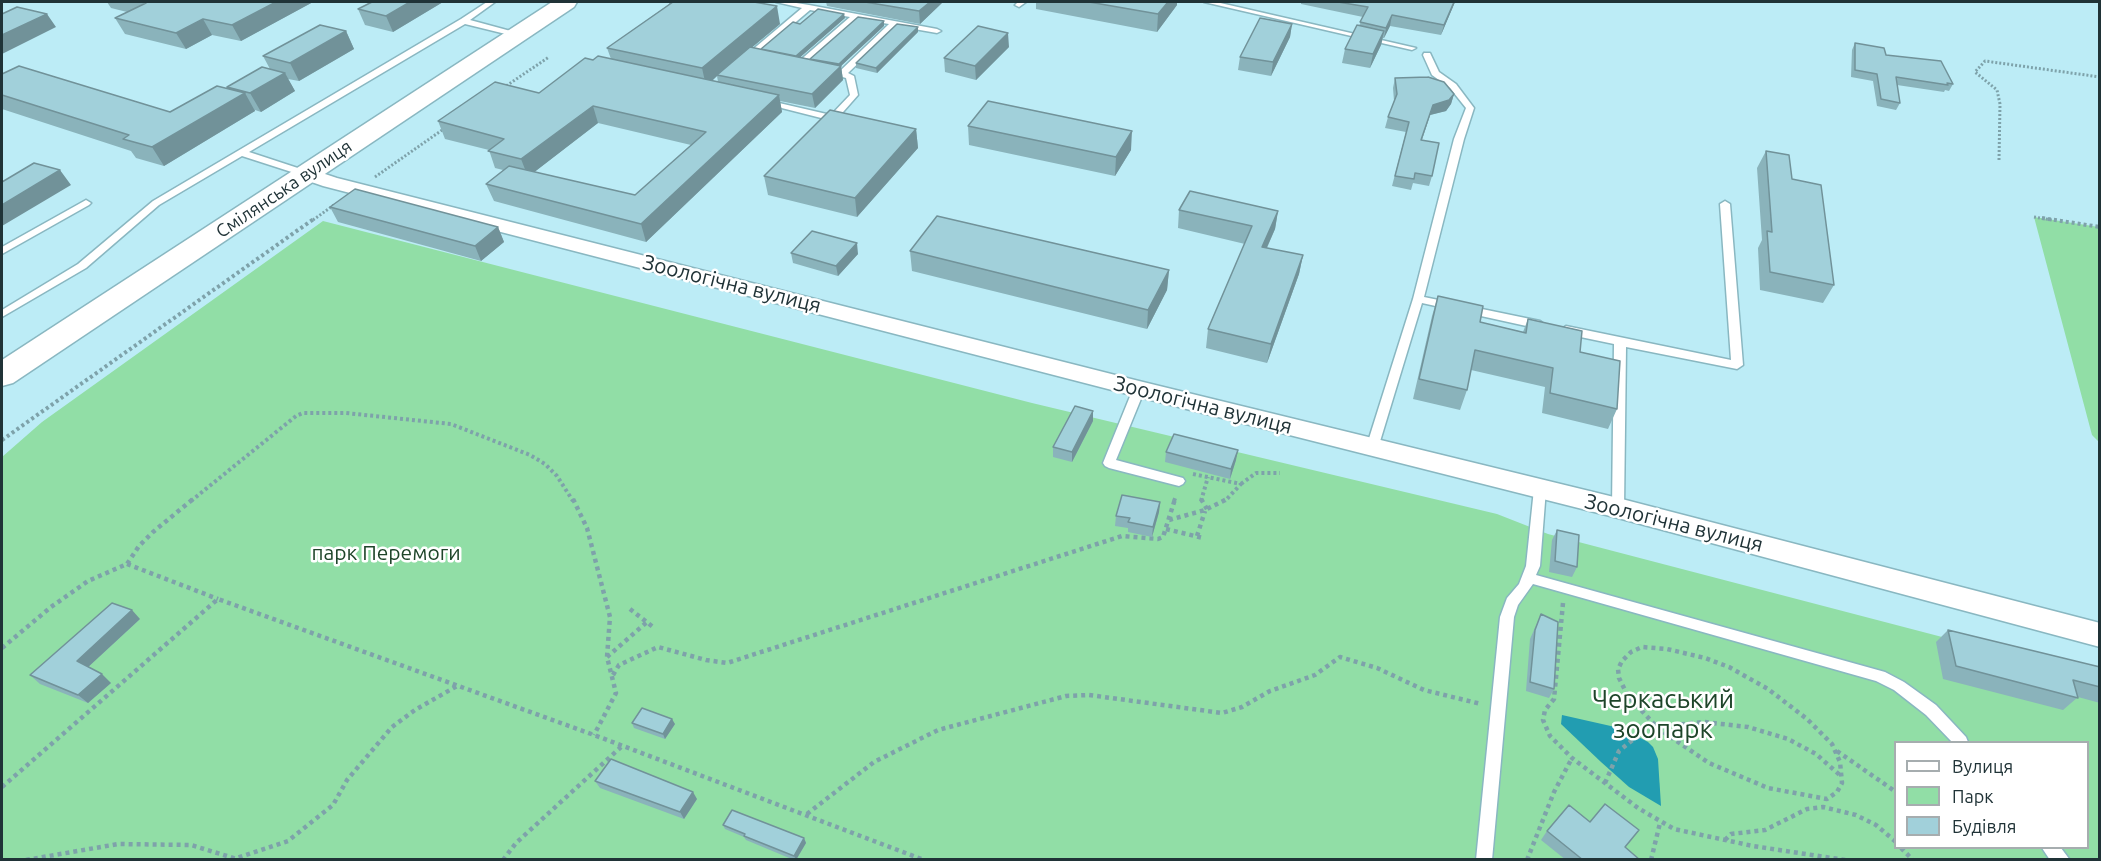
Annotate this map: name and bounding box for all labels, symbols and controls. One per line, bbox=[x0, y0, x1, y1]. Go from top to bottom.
street label: Смілянська вулиця bbox=[212, 136, 356, 242]
street label: Зоологічна вулиця bbox=[640, 250, 824, 318]
street label: Зоологічна вулиця bbox=[1111, 371, 1295, 439]
street label: Зоологічна вулиця bbox=[1582, 489, 1766, 557]
park label: парк Перемоги bbox=[311, 540, 461, 566]
park label: Черкаський зоопарк bbox=[1592, 683, 1734, 744]
legend bbox=[1894, 741, 2089, 849]
text: Вулиця bbox=[1952, 756, 2013, 776]
text: Парк bbox=[1952, 786, 1993, 806]
text: Будівля bbox=[1952, 816, 2017, 836]

